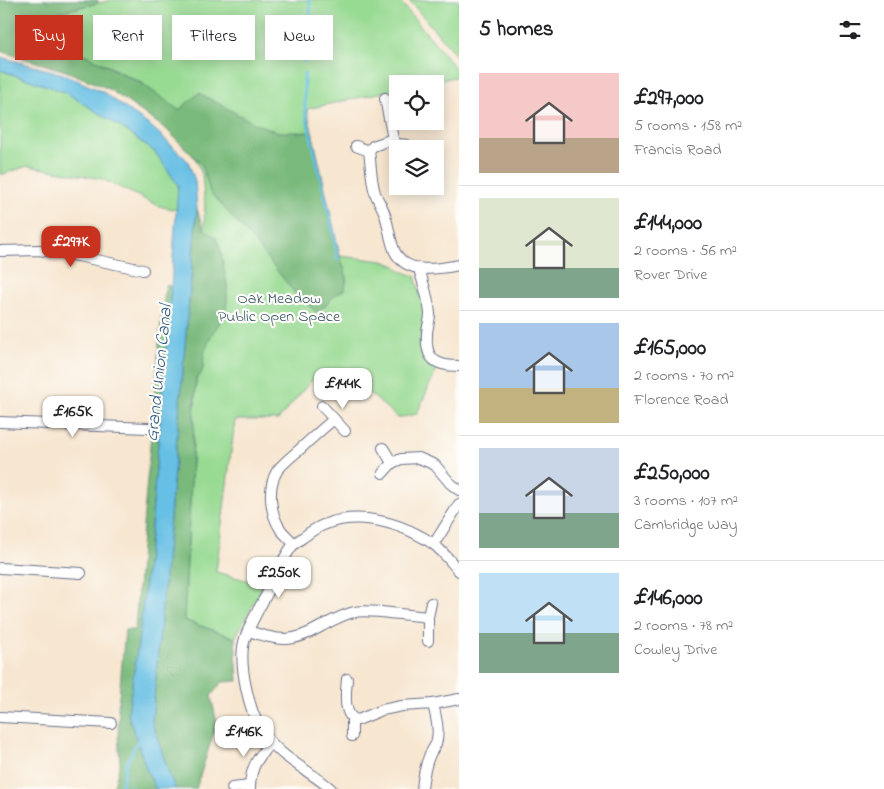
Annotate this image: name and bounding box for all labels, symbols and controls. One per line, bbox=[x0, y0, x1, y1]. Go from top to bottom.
chip: Buy bbox=[15, 15, 83, 60]
chip: Rent bbox=[93, 15, 162, 60]
chip: Filters bbox=[172, 15, 255, 60]
chip: New bbox=[265, 15, 333, 60]
text: 5 homes bbox=[479, 15, 554, 45]
icon: filters bbox=[836, 16, 864, 44]
map controls bbox=[389, 75, 444, 195]
button: locate bbox=[389, 75, 444, 130]
text: £297,000 bbox=[634, 84, 704, 114]
icon: home bbox=[519, 93, 579, 153]
text: 5 rooms · 158 m² bbox=[634, 114, 742, 138]
text: Francis Road bbox=[634, 138, 722, 162]
button: layers bbox=[389, 140, 444, 195]
text: £144,000 bbox=[634, 209, 702, 239]
icon: home bbox=[519, 218, 579, 278]
pin: £297K bbox=[36, 226, 106, 268]
text: £297K bbox=[52, 230, 90, 254]
text: 2 rooms · 56 m² bbox=[634, 239, 737, 263]
text: Rover Drive bbox=[634, 263, 707, 287]
park label: Oak Meadow Public Open Space bbox=[218, 287, 341, 329]
water label: Grand Union Canal bbox=[140, 302, 180, 443]
text: £165,000 bbox=[634, 334, 706, 364]
icon: home bbox=[519, 343, 579, 403]
text: 2 rooms · 70 m² bbox=[634, 364, 734, 388]
pin: £144K bbox=[308, 368, 378, 410]
text: £144K bbox=[325, 372, 361, 396]
text: Florence Road bbox=[634, 388, 728, 412]
pin: £165K bbox=[38, 396, 108, 438]
text: £165K bbox=[53, 400, 93, 424]
text: £250,000 bbox=[634, 459, 710, 489]
icon: home bbox=[519, 468, 579, 528]
text: 3 rooms · 107 m² bbox=[634, 489, 738, 513]
text: Cambridge Way bbox=[634, 513, 737, 537]
pin: £250K bbox=[244, 556, 314, 599]
text: £250K bbox=[258, 561, 300, 585]
text: £146,000 bbox=[634, 584, 703, 614]
icon: home bbox=[519, 593, 579, 653]
text: 2 rooms · 78 m² bbox=[634, 614, 733, 638]
text: Cowley Drive bbox=[634, 638, 717, 662]
pin: £146K bbox=[209, 716, 279, 758]
text: £146K bbox=[226, 720, 262, 744]

